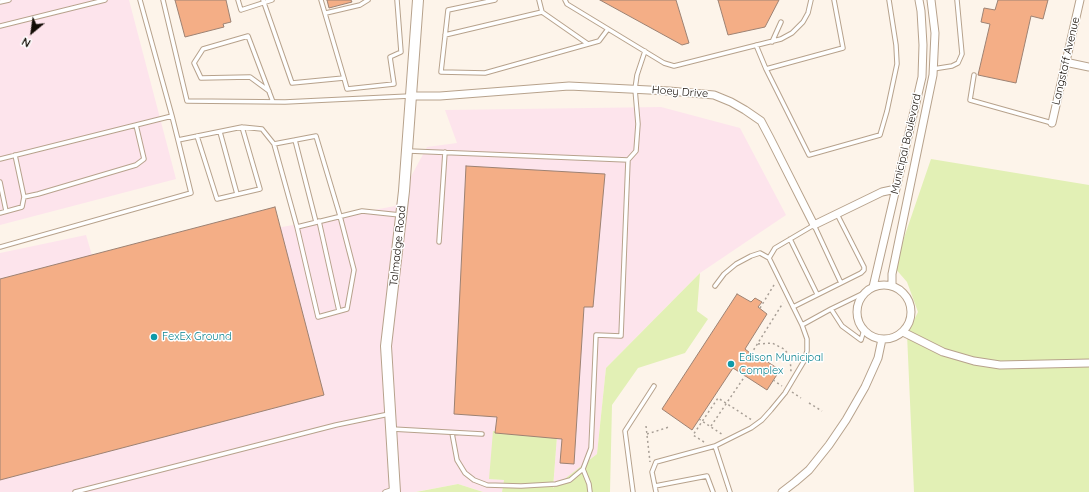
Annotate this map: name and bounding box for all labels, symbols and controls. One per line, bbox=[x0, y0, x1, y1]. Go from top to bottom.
north arrow bbox=[12, 12, 52, 52]
street label: Langstaff Avenue bbox=[1049, 16, 1083, 106]
text: N bbox=[19, 34, 33, 51]
street label: Hoey Drive bbox=[651, 83, 709, 101]
street label: Municipal Boulevard bbox=[888, 92, 924, 196]
street label: Talmadge Road bbox=[387, 205, 409, 287]
place label: FexEx Ground bbox=[162, 330, 232, 344]
marker: FexEx Ground bbox=[149, 332, 159, 342]
place label: Edison Municipal Complex bbox=[739, 351, 823, 377]
marker: Edison Municipal Complex bbox=[726, 359, 736, 369]

